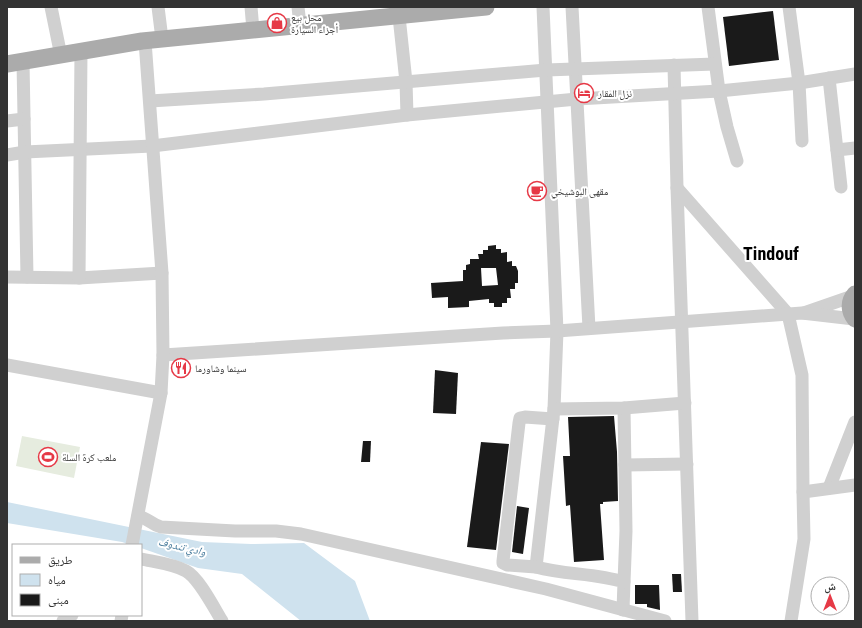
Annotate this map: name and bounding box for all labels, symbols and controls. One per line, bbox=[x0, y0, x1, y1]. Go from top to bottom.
shop icon: محل بيع أجزاء السيارة bbox=[266, 12, 288, 34]
place label: محل بيع أجزاء السيارة bbox=[291, 12, 338, 35]
hotel icon: نزل المقار bbox=[573, 82, 595, 104]
place label: نزل المقار bbox=[597, 88, 632, 100]
cafe icon: مقهى البوشيخي bbox=[526, 180, 548, 202]
place label: مقهى البوشيخي bbox=[551, 186, 609, 199]
district label: Tindouf bbox=[743, 243, 799, 264]
restaurant icon: سينما وشاورما bbox=[170, 357, 192, 379]
place label: سينما وشاورما bbox=[195, 363, 247, 374]
sports icon: ملعب كرة السلة bbox=[37, 446, 59, 468]
place label: ملعب كرة السلة bbox=[62, 452, 117, 463]
water label: وادي تندوف bbox=[157, 535, 207, 561]
legend bbox=[12, 544, 142, 616]
text: طريق bbox=[48, 553, 73, 567]
text: مياه bbox=[48, 573, 66, 587]
north arrow bbox=[810, 576, 850, 616]
text: ش bbox=[824, 580, 836, 594]
text: مبنى bbox=[48, 593, 69, 607]

